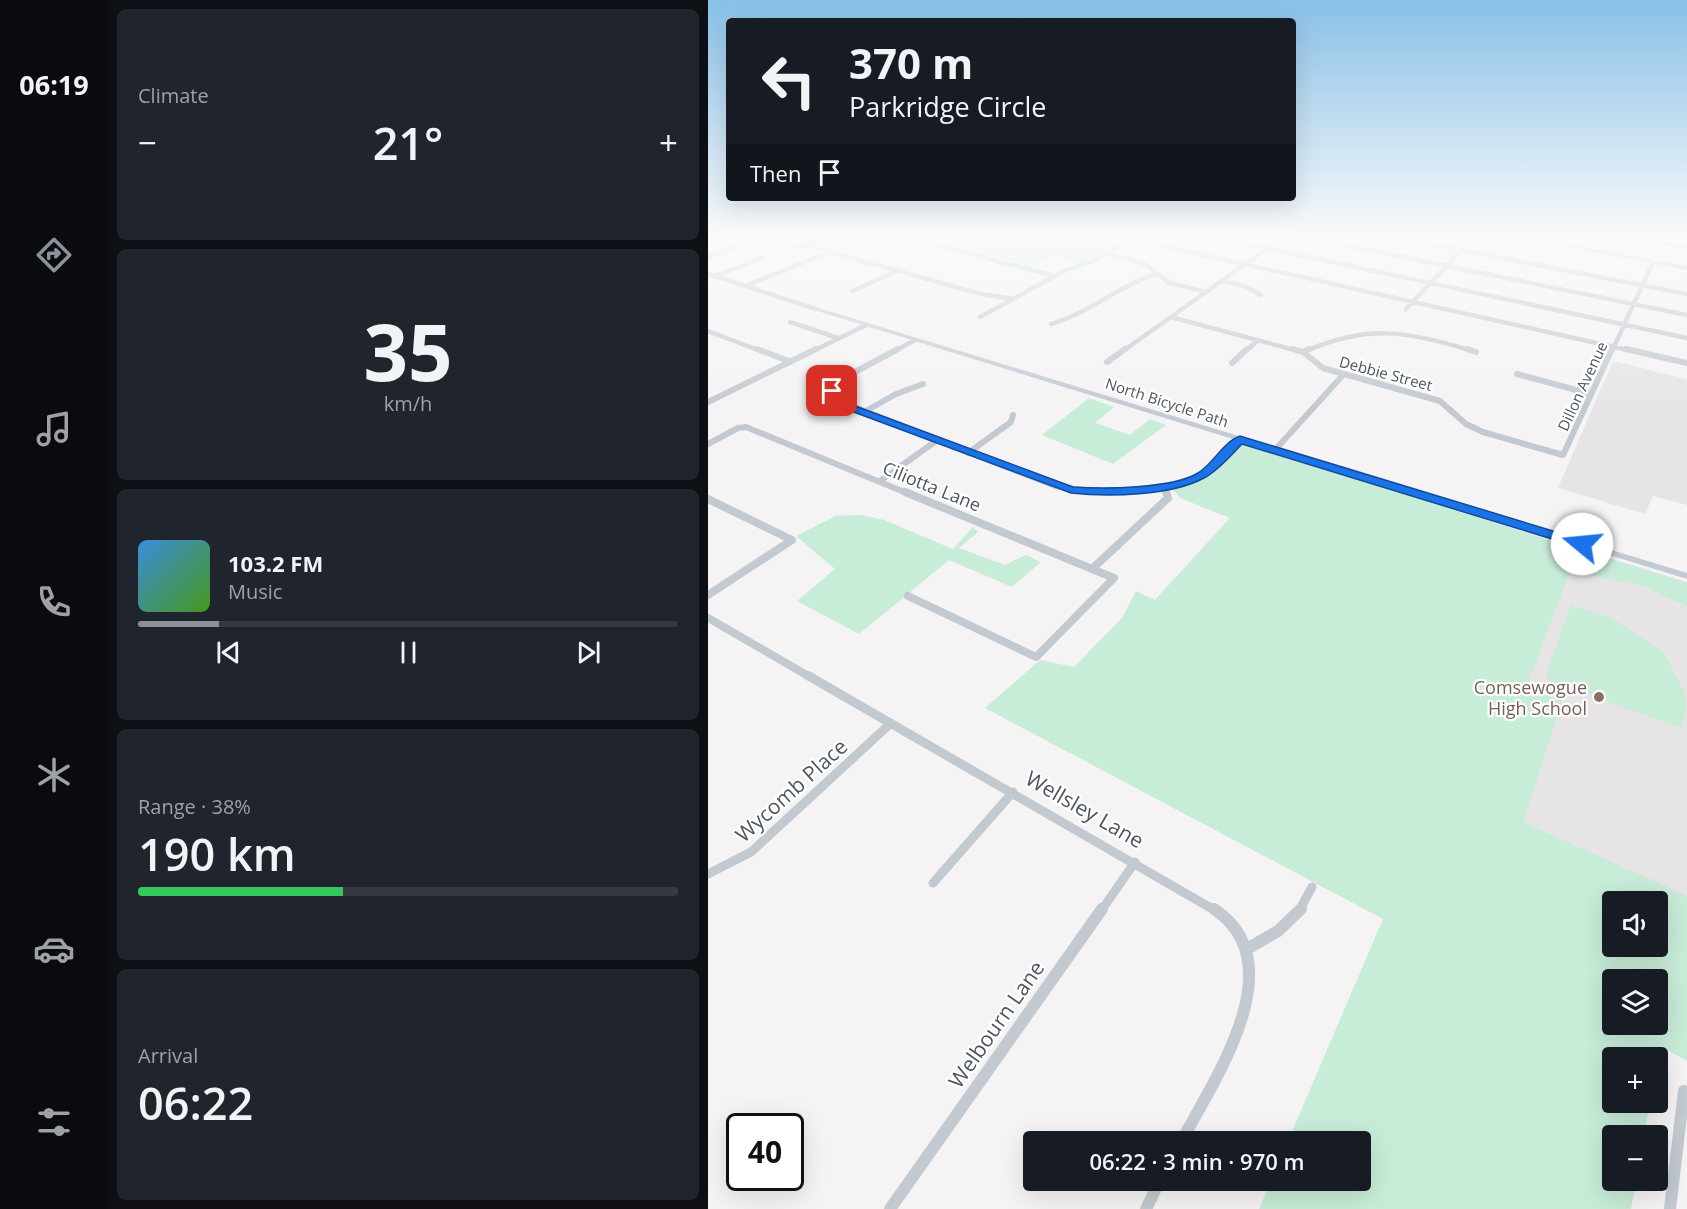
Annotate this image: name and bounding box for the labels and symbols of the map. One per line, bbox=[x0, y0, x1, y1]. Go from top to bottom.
street label: Dillon Avenue bbox=[1553, 338, 1611, 434]
street label: Debbie Street bbox=[1337, 351, 1435, 395]
pin bbox=[806, 365, 857, 416]
street label: North Bicycle Path bbox=[1103, 373, 1231, 431]
street label: Ciliotta Lane bbox=[879, 455, 985, 517]
position arrow bbox=[1550, 512, 1614, 576]
place label: Comsewogue High School bbox=[1474, 675, 1587, 720]
marker: Comsewogue High School bbox=[1592, 690, 1606, 704]
street label: Wycomb Place bbox=[729, 732, 853, 848]
street label: Wellsley Lane bbox=[1021, 764, 1149, 854]
street label: Welbourn Lane bbox=[942, 955, 1050, 1093]
speed limit sign: 40 bbox=[726, 1113, 804, 1191]

